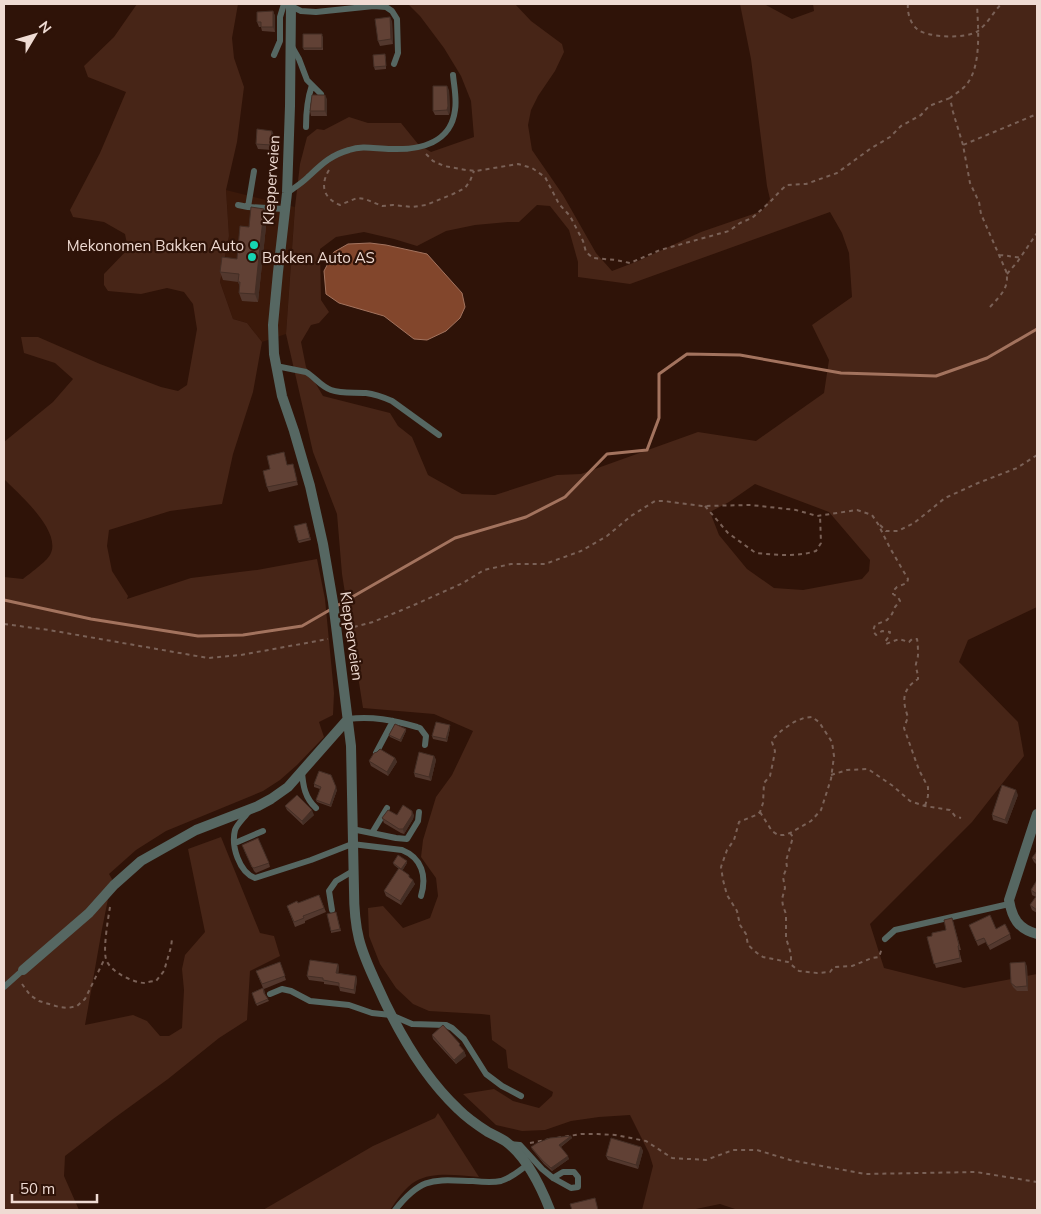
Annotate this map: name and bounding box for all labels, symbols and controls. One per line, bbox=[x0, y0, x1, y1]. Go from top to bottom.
north arrow bbox=[10, 10, 60, 60]
text: N bbox=[35, 17, 56, 37]
street label: Klepperveien bbox=[258, 135, 284, 225]
place label: Mekonomen Bakken Auto bbox=[67, 236, 244, 255]
marker: Mekonomen Bakken Auto bbox=[248, 239, 260, 251]
place label: Bakken Auto AS bbox=[262, 248, 375, 267]
marker: Bakken Auto AS bbox=[246, 251, 258, 263]
street label: Klepperveien bbox=[336, 590, 368, 682]
scale bar bbox=[12, 1172, 98, 1204]
text: 50 m bbox=[20, 1179, 55, 1198]

